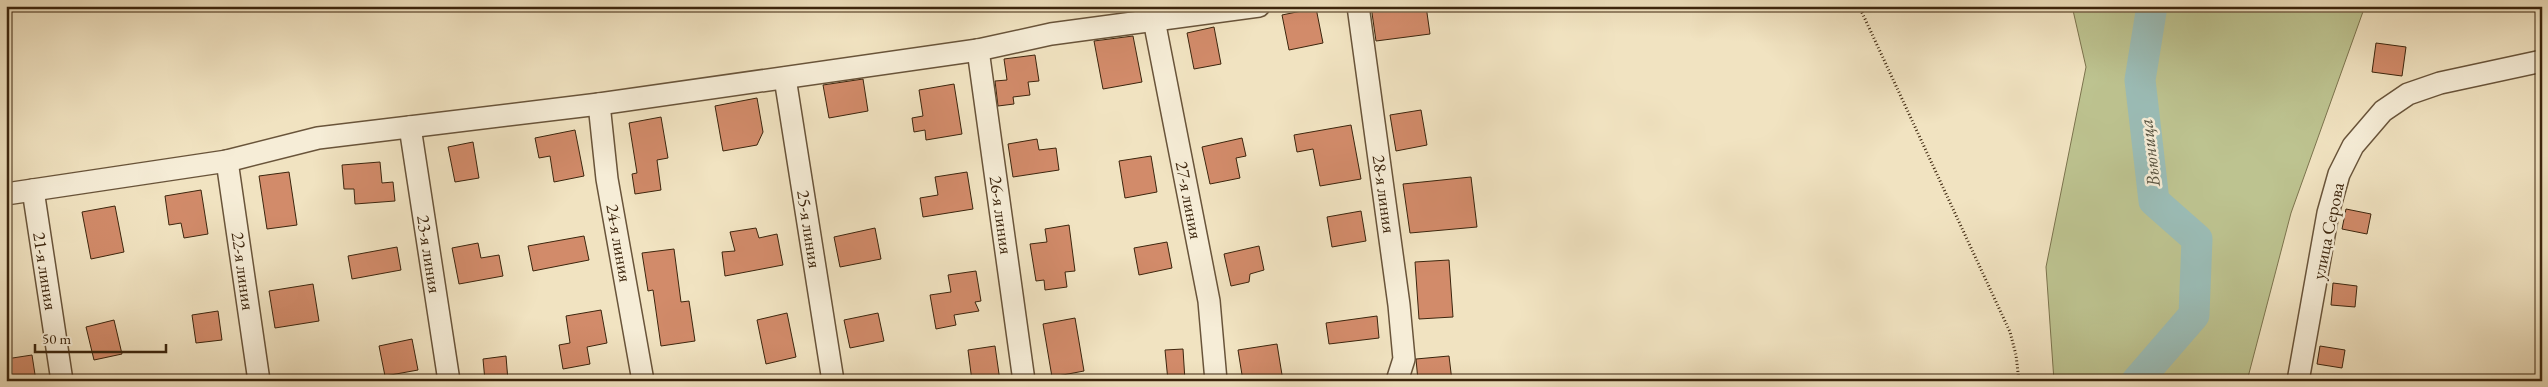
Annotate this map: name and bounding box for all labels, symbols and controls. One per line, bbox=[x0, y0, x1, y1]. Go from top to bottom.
water label: Вьюница bbox=[2133, 118, 2166, 189]
street label: 28-я линия bbox=[1368, 153, 1401, 235]
street label: 27-я линия bbox=[1171, 159, 1208, 241]
street label: 26-я линия bbox=[985, 174, 1018, 256]
street label: улица Серова bbox=[2306, 180, 2349, 281]
street label: 25-я линия bbox=[792, 188, 827, 270]
street label: 24-я линия bbox=[601, 202, 638, 284]
street label: 23-я линия bbox=[412, 213, 447, 295]
street label: 21-я линия bbox=[28, 230, 63, 312]
street label: 22-я линия bbox=[227, 230, 260, 312]
scale bar bbox=[35, 322, 166, 354]
text: 50 m bbox=[42, 329, 71, 348]

